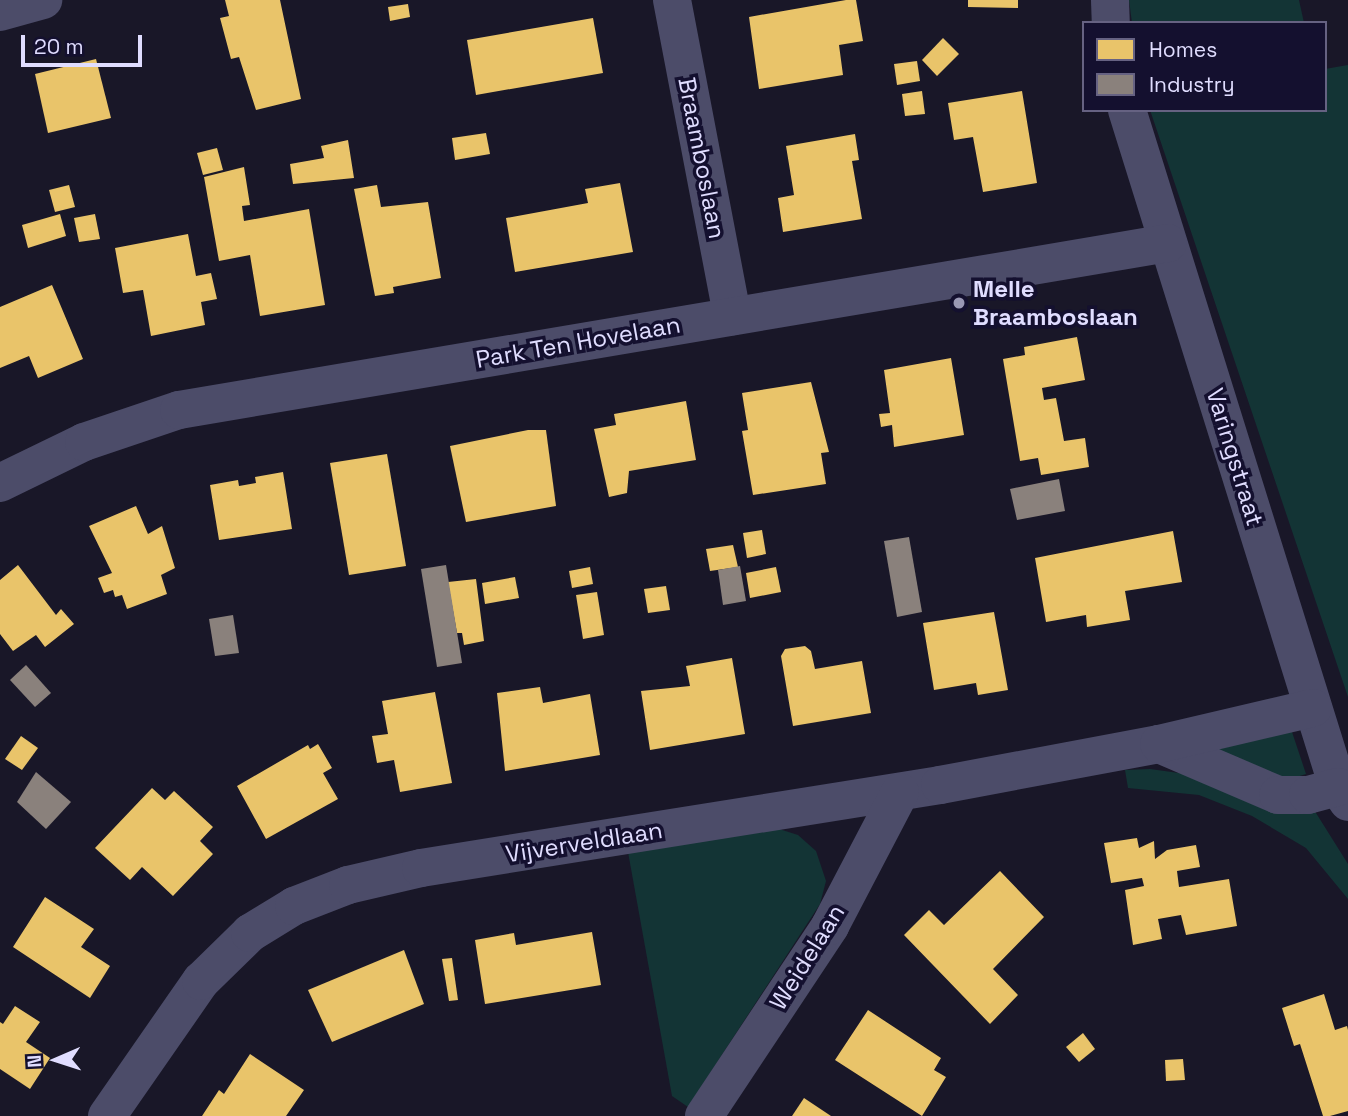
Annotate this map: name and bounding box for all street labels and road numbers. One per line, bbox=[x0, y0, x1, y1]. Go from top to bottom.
street label: Braamboslaan bbox=[672, 75, 732, 241]
street label: Park Ten Hovelaan bbox=[473, 310, 683, 374]
street label: Varingstraat bbox=[1200, 385, 1270, 529]
street label: Vijverveldlaan bbox=[503, 815, 665, 869]
street label: Weidelaan bbox=[763, 899, 851, 1015]

